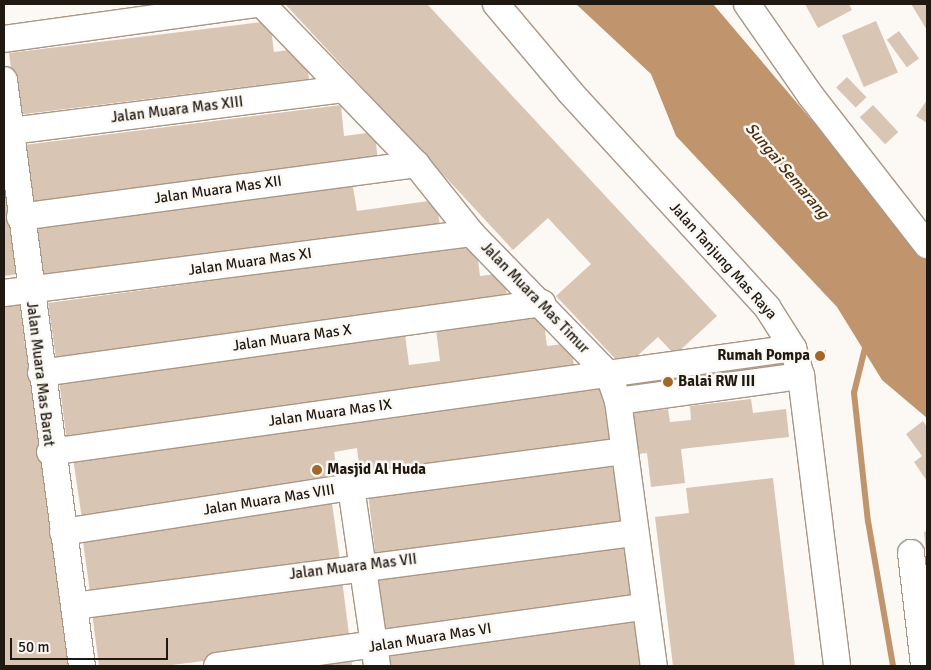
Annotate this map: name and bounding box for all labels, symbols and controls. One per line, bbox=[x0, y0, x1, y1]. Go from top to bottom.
street label: Jalan Muara Mas XIII bbox=[110, 93, 244, 127]
water label: Sungai Semarang bbox=[741, 119, 833, 223]
street label: Jalan Muara Mas XII bbox=[153, 172, 283, 208]
street label: Jalan Tanjung Mas Raya bbox=[666, 199, 780, 323]
street label: Jalan Muara Mas Timur bbox=[477, 238, 593, 358]
street label: Jalan Muara Mas XI bbox=[187, 244, 313, 280]
street label: Jalan Muara Mas Barat bbox=[22, 300, 58, 448]
street label: Jalan Muara Mas X bbox=[231, 321, 353, 355]
place label: Rumah Pompa bbox=[717, 347, 810, 365]
marker: Rumah Pompa bbox=[814, 350, 826, 362]
place label: Balai RW III bbox=[678, 373, 755, 391]
marker: Balai RW III bbox=[662, 376, 674, 388]
street label: Jalan Muara Mas IX bbox=[267, 395, 393, 431]
place label: Masjid Al Huda bbox=[327, 461, 426, 479]
marker: Masjid Al Huda bbox=[311, 464, 323, 476]
street label: Jalan Muara Mas VIII bbox=[202, 481, 336, 519]
street label: Jalan Muara Mas VII bbox=[288, 550, 418, 584]
street label: Jalan Muara Mas VI bbox=[367, 619, 493, 657]
scale bar bbox=[12, 628, 170, 660]
text: 50 m bbox=[18, 638, 49, 656]

